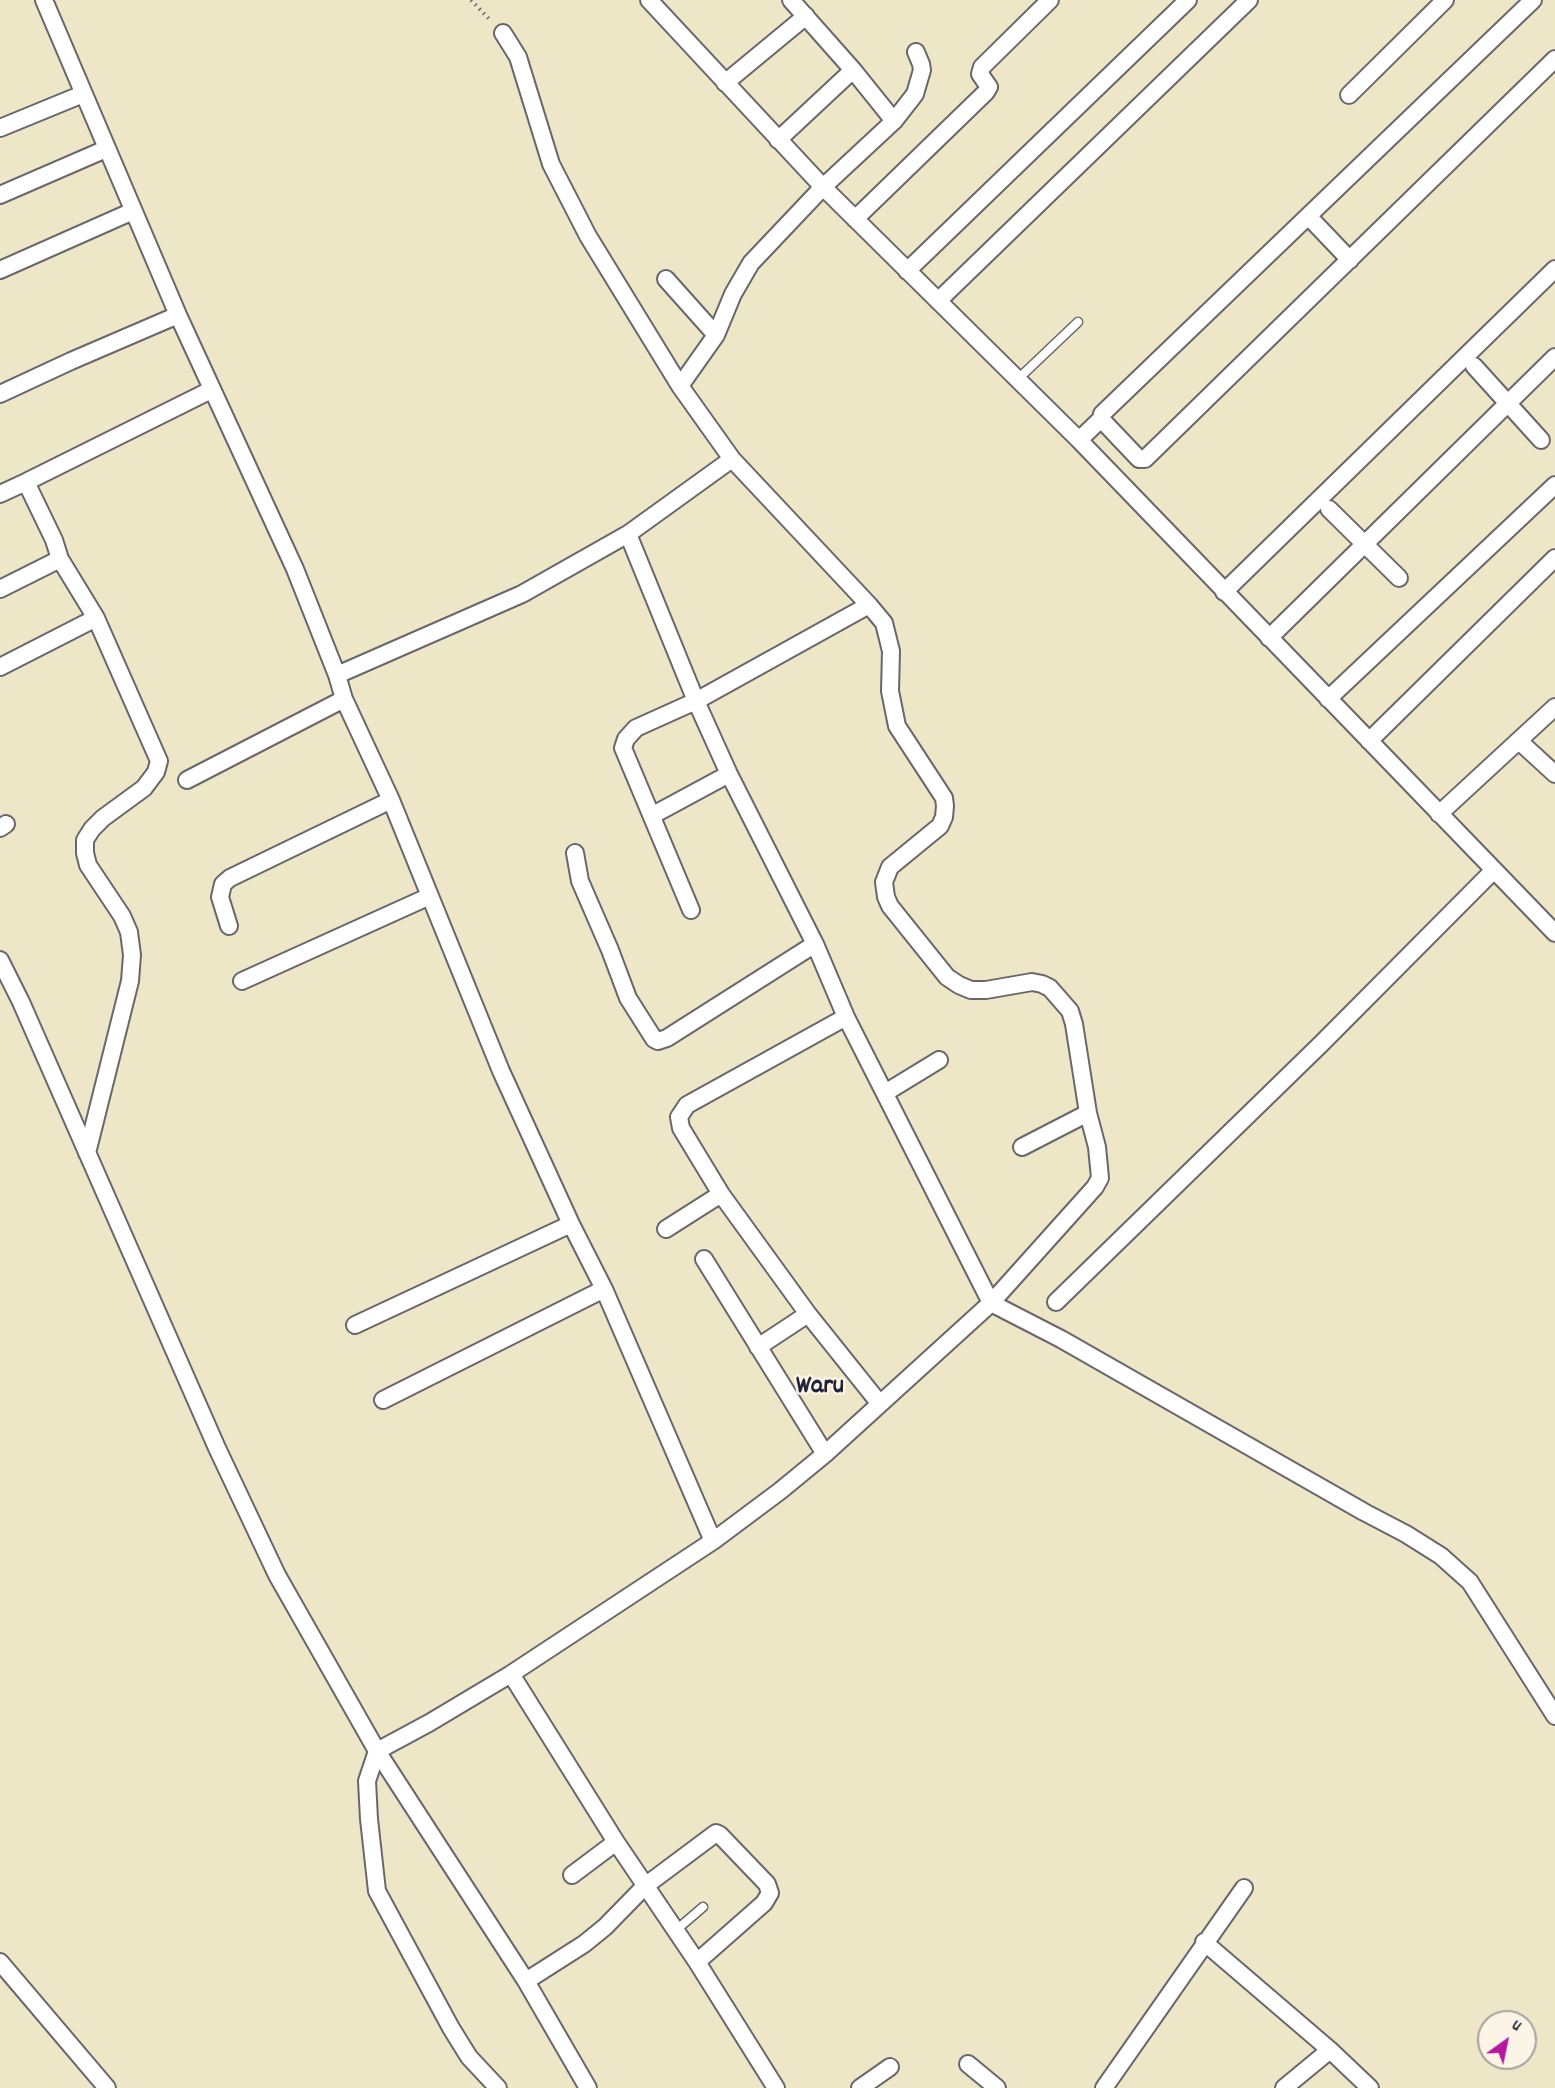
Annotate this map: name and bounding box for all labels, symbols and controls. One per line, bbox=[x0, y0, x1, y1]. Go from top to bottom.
district label: Waru bbox=[796, 1372, 844, 1404]
north arrow bbox=[1477, 2010, 1537, 2070]
text: U bbox=[1506, 2014, 1525, 2038]

